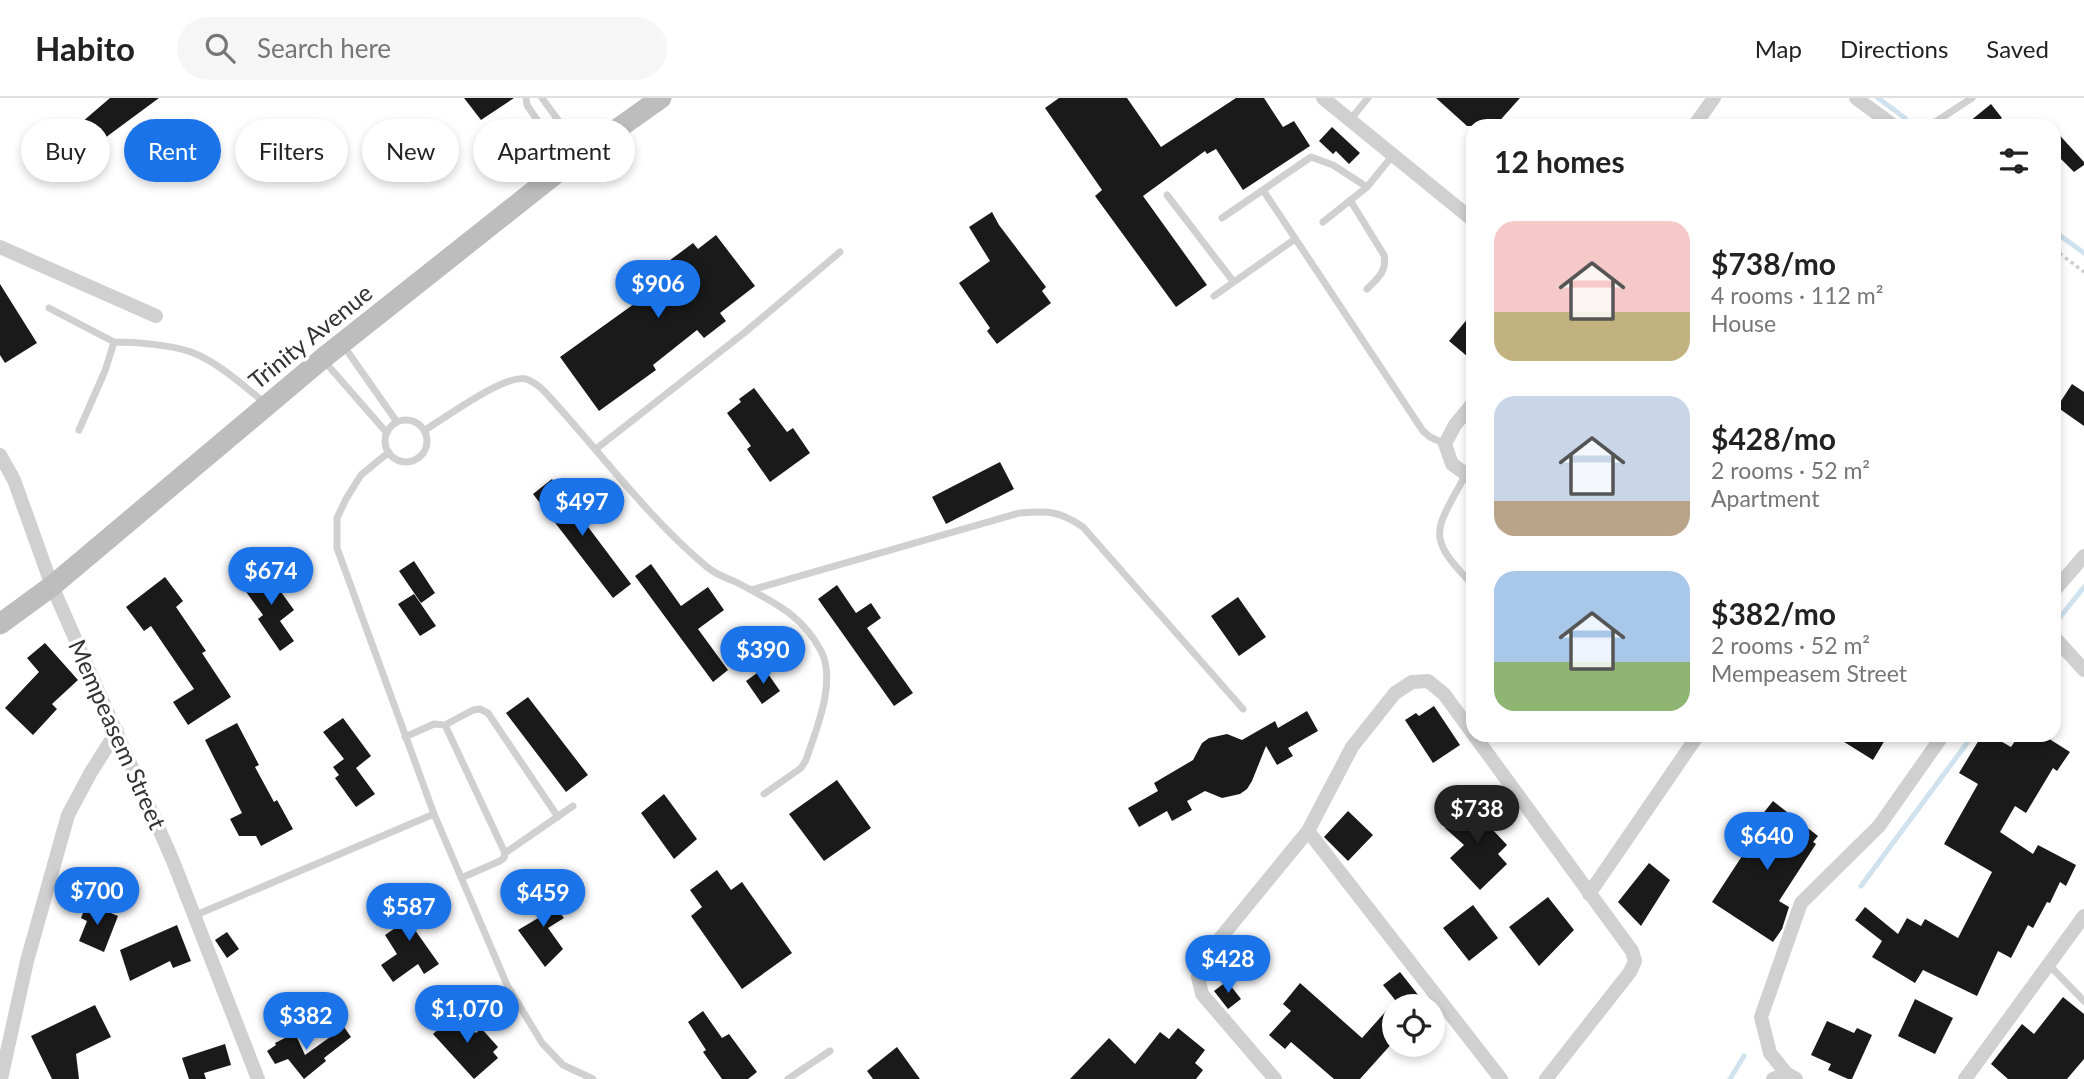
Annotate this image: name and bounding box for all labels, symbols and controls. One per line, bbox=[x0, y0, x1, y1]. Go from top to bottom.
search box bbox=[177, 17, 667, 80]
text: Habito bbox=[35, 28, 135, 68]
icon: search bbox=[201, 29, 239, 67]
text: Search here bbox=[257, 32, 391, 64]
text: Map bbox=[1755, 34, 1802, 63]
text: Directions bbox=[1840, 34, 1948, 63]
text: Saved bbox=[1986, 34, 2049, 63]
chip: Buy bbox=[21, 119, 110, 182]
chip: Rent bbox=[124, 119, 221, 182]
chip: Filters bbox=[235, 119, 348, 182]
chip: New bbox=[362, 119, 459, 182]
chip: Apartment bbox=[473, 119, 635, 182]
icon: filters bbox=[1995, 142, 2033, 180]
text: 12 homes bbox=[1494, 143, 1625, 179]
text: $738/mo bbox=[1711, 245, 1836, 281]
icon: home bbox=[1550, 249, 1634, 333]
pin: $906 bbox=[617, 260, 699, 320]
text: $906 bbox=[631, 269, 685, 297]
street label: Trinity Avenue bbox=[242, 277, 378, 395]
text: 4 rooms · 112 m² bbox=[1711, 281, 1883, 309]
text: House bbox=[1711, 309, 1776, 337]
text: $428/mo bbox=[1711, 420, 1836, 456]
icon: home bbox=[1550, 424, 1634, 508]
text: 2 rooms · 52 m² bbox=[1711, 456, 1870, 484]
pin: $497 bbox=[541, 478, 623, 538]
text: Apartment bbox=[1711, 484, 1819, 512]
text: $497 bbox=[555, 487, 609, 515]
pin: $674 bbox=[230, 547, 312, 607]
text: $674 bbox=[244, 556, 298, 584]
text: $382/mo bbox=[1711, 595, 1836, 631]
icon: home bbox=[1550, 599, 1634, 683]
pin: $390 bbox=[722, 626, 804, 686]
text: 2 rooms · 52 m² bbox=[1711, 631, 1870, 659]
street label: Mempeasem Street bbox=[63, 635, 173, 834]
text: $390 bbox=[736, 635, 790, 663]
text: Mempeasem Street bbox=[1711, 659, 1907, 687]
pin: $738 bbox=[1436, 786, 1518, 845]
text: $738 bbox=[1450, 794, 1504, 822]
pin: $640 bbox=[1726, 812, 1808, 872]
text: $640 bbox=[1740, 821, 1794, 849]
pin: $700 bbox=[56, 868, 138, 927]
pin: $459 bbox=[502, 870, 584, 929]
text: $700 bbox=[70, 876, 124, 904]
text: $459 bbox=[516, 878, 570, 906]
pin: $587 bbox=[368, 884, 450, 943]
text: $587 bbox=[382, 892, 436, 920]
pin: $428 bbox=[1187, 936, 1269, 995]
text: $428 bbox=[1201, 944, 1255, 972]
pin: $1,070 bbox=[410, 986, 524, 1045]
pin: $382 bbox=[265, 992, 347, 1052]
text: $1,070 bbox=[431, 994, 503, 1022]
map controls bbox=[1382, 994, 1445, 1057]
button: locate bbox=[1382, 994, 1445, 1057]
text: $382 bbox=[279, 1001, 333, 1029]

